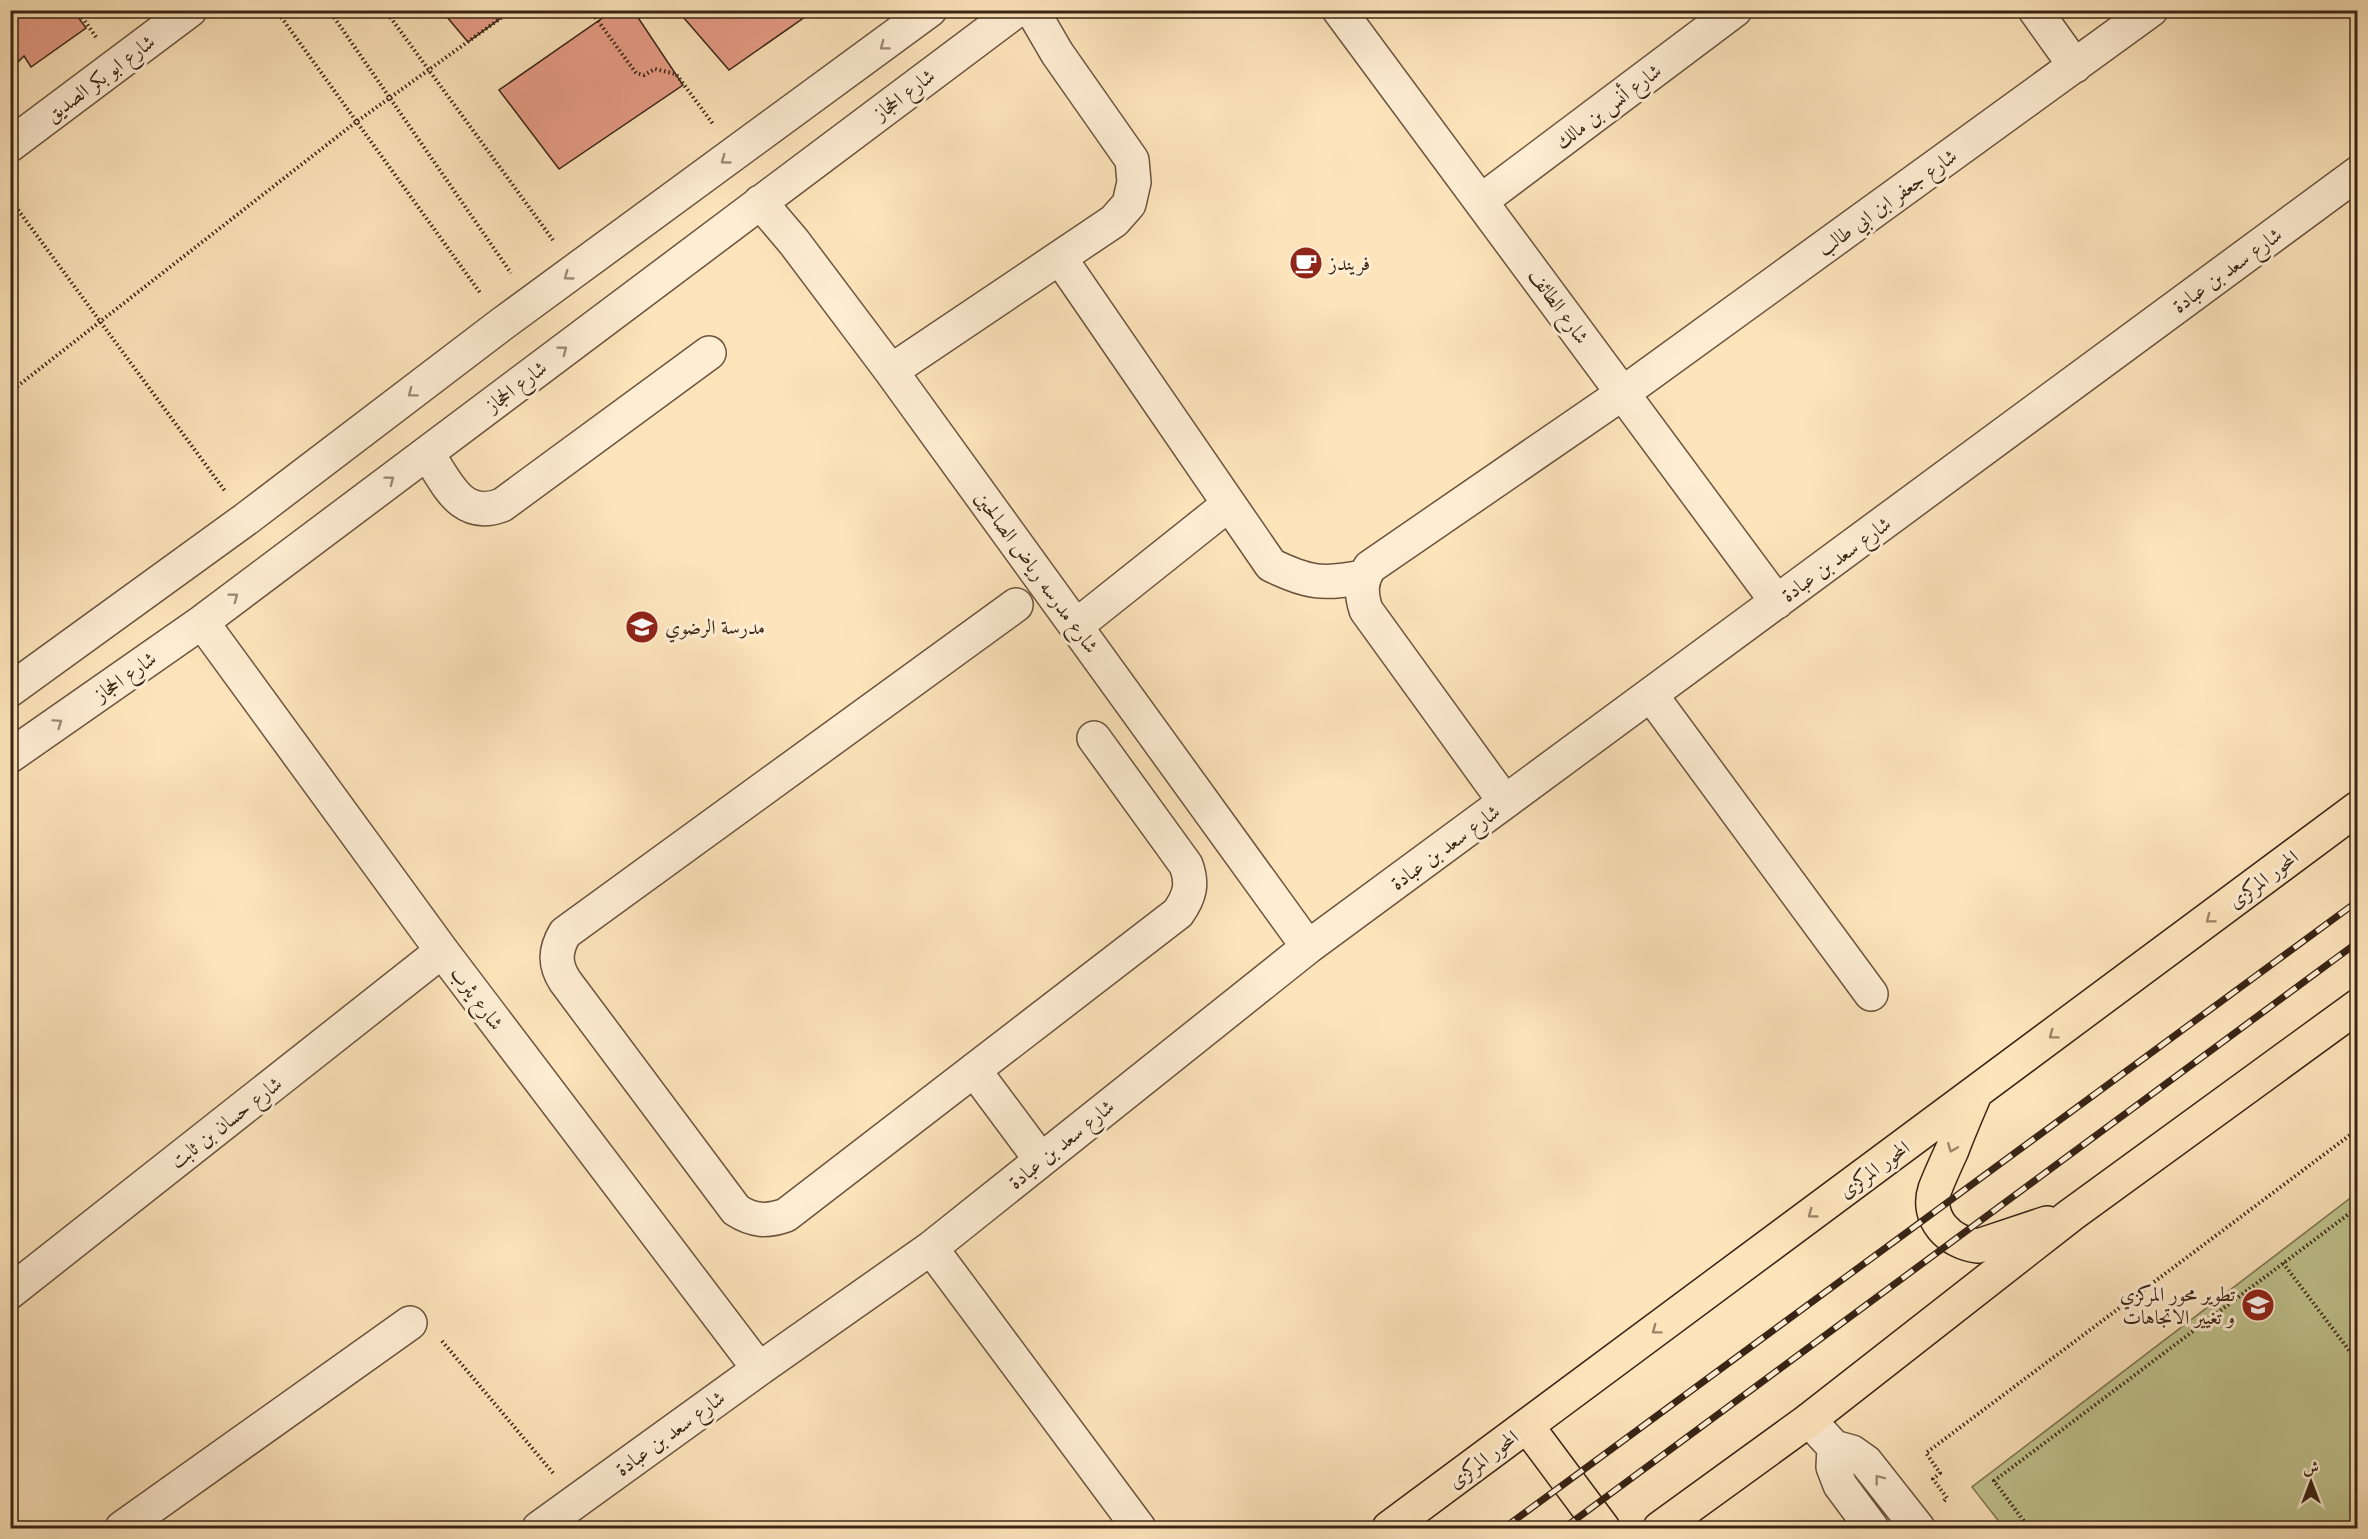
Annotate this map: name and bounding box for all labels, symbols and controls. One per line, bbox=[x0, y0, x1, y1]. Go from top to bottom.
street label: شارع ابو بكر الصديق bbox=[40, 28, 163, 132]
one-way arrow bbox=[879, 39, 890, 50]
street label: شارع أنس بن مالك bbox=[1549, 57, 1669, 158]
street label: شارع الحجاز bbox=[866, 62, 943, 131]
street label: شارع جعفر ابن ابي طالب bbox=[1812, 143, 1965, 265]
one-way arrow bbox=[721, 153, 732, 164]
street label: شارع سعد بن عبادة bbox=[2167, 221, 2290, 323]
cafe icon: فريندز bbox=[1288, 245, 1324, 281]
place label: فريندز bbox=[1327, 250, 1370, 277]
street label: شارع الطائف bbox=[1519, 263, 1595, 352]
one-way arrow bbox=[564, 268, 575, 279]
one-way arrow bbox=[556, 347, 567, 358]
street label: شارع الحجاز bbox=[478, 354, 555, 423]
one-way arrow bbox=[408, 385, 419, 396]
one-way arrow bbox=[384, 477, 395, 488]
street label: شارع مدرسه رياض الصالحين bbox=[965, 486, 1105, 661]
street label: شارع سعد بن عبادة bbox=[1776, 510, 1899, 612]
one-way arrow bbox=[228, 594, 239, 605]
school or university icon: مدرسة الرضوي bbox=[624, 609, 660, 645]
place label: مدرسة الرضوي bbox=[665, 614, 765, 643]
street label: شارع الحجاز bbox=[87, 645, 164, 712]
one-way arrow bbox=[52, 719, 63, 730]
street label: شارع سعد بن عبادة bbox=[1385, 798, 1508, 900]
street label: المحور المركزى bbox=[2222, 844, 2304, 915]
one-way arrow bbox=[2205, 911, 2216, 922]
street label: شارع يثرب bbox=[441, 961, 509, 1038]
one-way arrow bbox=[2049, 1028, 2060, 1039]
street label: شارع حسان بن ثابت bbox=[165, 1070, 290, 1178]
street label: شارع سعد بن عبادة bbox=[1003, 1093, 1123, 1199]
street label: المحور المركزى bbox=[1833, 1134, 1915, 1204]
one-way arrow bbox=[1947, 1142, 1959, 1153]
one-way arrow bbox=[1808, 1207, 1819, 1218]
place label: تطوير محور المركزي و تغيير الاتجاهات bbox=[2120, 1281, 2235, 1331]
school or university icon: تطوير محور المركزي و تغيير الاتجاهات bbox=[2240, 1287, 2276, 1323]
one-way arrow bbox=[1651, 1323, 1662, 1334]
street label: شارع سعد بن عبادة bbox=[610, 1384, 733, 1486]
street label: المحور المركزى bbox=[1442, 1424, 1524, 1495]
north arrow bbox=[2281, 1452, 2341, 1512]
text: ش bbox=[2303, 1457, 2319, 1479]
one-way arrow bbox=[1876, 1475, 1887, 1486]

